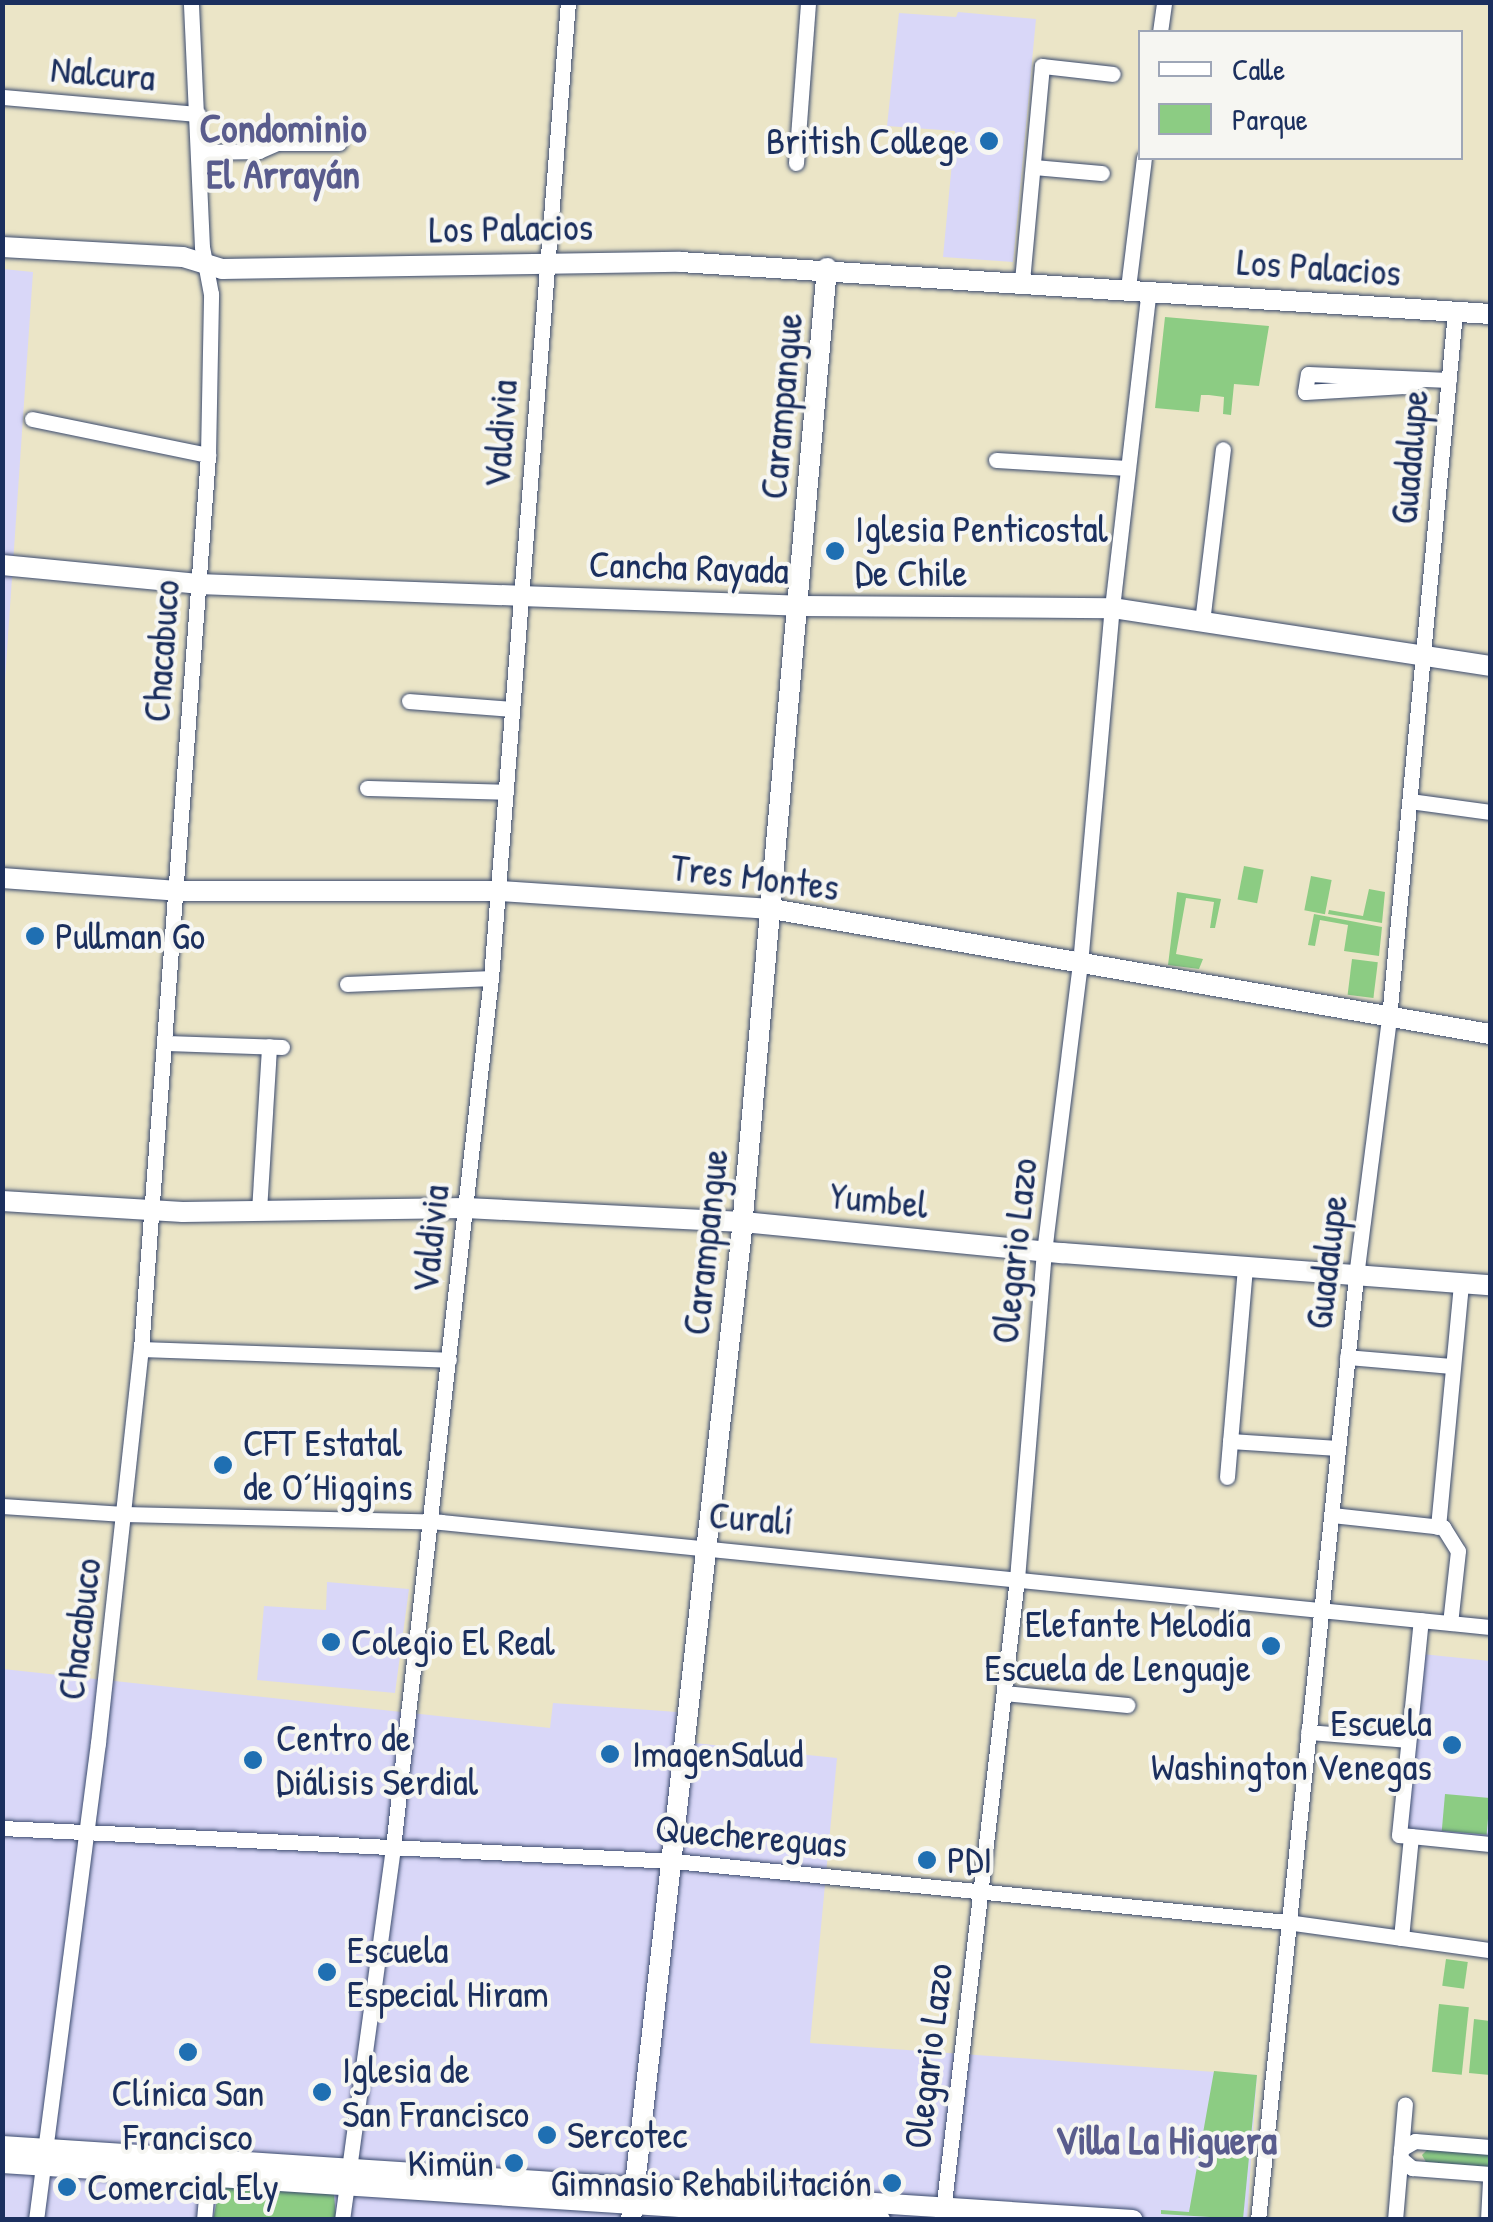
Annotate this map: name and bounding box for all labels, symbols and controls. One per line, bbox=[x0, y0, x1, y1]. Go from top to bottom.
legend bbox=[1138, 30, 1463, 160]
street label: Nalcura bbox=[49, 46, 157, 100]
text: Calle bbox=[1232, 49, 1285, 89]
text: Parque bbox=[1232, 99, 1308, 139]
district label: Condominio El Arrayán bbox=[199, 103, 367, 197]
place label: British College bbox=[766, 118, 969, 164]
marker: British College bbox=[978, 130, 1000, 152]
street label: Los Palacios bbox=[429, 204, 593, 252]
street label: Los Palacios bbox=[1236, 239, 1402, 295]
street label: Carampangue bbox=[750, 311, 812, 501]
street label: Valdivia bbox=[473, 378, 527, 490]
street label: Guadalupe bbox=[1380, 388, 1438, 526]
place label: Iglesia Penticostal De Chile bbox=[855, 506, 1108, 596]
marker: Iglesia Penticostal De Chile bbox=[824, 540, 846, 562]
street label: Cancha Rayada bbox=[588, 541, 790, 593]
street label: Chacabuco bbox=[133, 578, 189, 724]
street label: Tres Montes bbox=[668, 844, 842, 910]
place label: Pullman Go bbox=[55, 913, 205, 959]
marker: Pullman Go bbox=[24, 925, 46, 947]
street label: Carampangue bbox=[673, 1147, 737, 1337]
street label: Olegario Lazo bbox=[982, 1156, 1046, 1346]
street label: Yumbel bbox=[828, 1172, 930, 1228]
street label: Valdivia bbox=[402, 1183, 458, 1295]
street label: Guadalupe bbox=[1295, 1192, 1357, 1332]
place label: CFT Estatal de O´Higgins bbox=[243, 1420, 413, 1510]
marker: CFT Estatal de O´Higgins bbox=[212, 1454, 234, 1476]
street label: Curalí bbox=[707, 1492, 795, 1544]
street label: Chacabuco bbox=[48, 1556, 110, 1702]
place label: Elefante Melodía Escuela de Lenguaje bbox=[985, 1601, 1251, 1690]
place label: Colegio El Real bbox=[351, 1619, 555, 1665]
marker: Colegio El Real bbox=[320, 1631, 342, 1653]
marker: Elefante Melodía Escuela de Lenguaje bbox=[1260, 1635, 1282, 1657]
place label: Escuela Washington Venegas bbox=[1151, 1700, 1432, 1790]
place label: Centro de Diálisis Serdial bbox=[276, 1715, 478, 1805]
place label: ImagenSalud bbox=[632, 1731, 803, 1777]
marker: Escuela Washington Venegas bbox=[1441, 1734, 1463, 1756]
marker: ImagenSalud bbox=[597, 1741, 623, 1767]
marker: Centro de Diálisis Serdial bbox=[240, 1747, 266, 1773]
street label: Quechereguas bbox=[653, 1805, 849, 1867]
place label: PDI bbox=[947, 1837, 992, 1883]
marker: PDI bbox=[916, 1849, 938, 1871]
place label: Escuela Especial Hiram bbox=[347, 1927, 548, 2016]
marker: Escuela Especial Hiram bbox=[316, 1961, 338, 1983]
street label: Olegario Lazo bbox=[894, 1961, 962, 2151]
marker: Clínica San Francisco bbox=[175, 2039, 201, 2065]
place label: Iglesia de San Francisco bbox=[342, 2047, 529, 2136]
place label: Clínica San Francisco bbox=[111, 2070, 265, 2160]
marker: Iglesia de San Francisco bbox=[311, 2081, 333, 2103]
place label: Sercotec bbox=[567, 2112, 687, 2158]
district label: Villa La Higuera bbox=[1055, 2115, 1277, 2163]
marker: Sercotec bbox=[536, 2124, 558, 2146]
place label: Kimün bbox=[407, 2140, 494, 2186]
marker: Kimün bbox=[503, 2152, 525, 2174]
place label: Gimnasio Rehabilitación bbox=[550, 2160, 872, 2206]
place label: Comercial Ely bbox=[87, 2164, 279, 2210]
marker: Gimnasio Rehabilitación bbox=[881, 2172, 903, 2194]
marker: Comercial Ely bbox=[56, 2176, 78, 2198]

